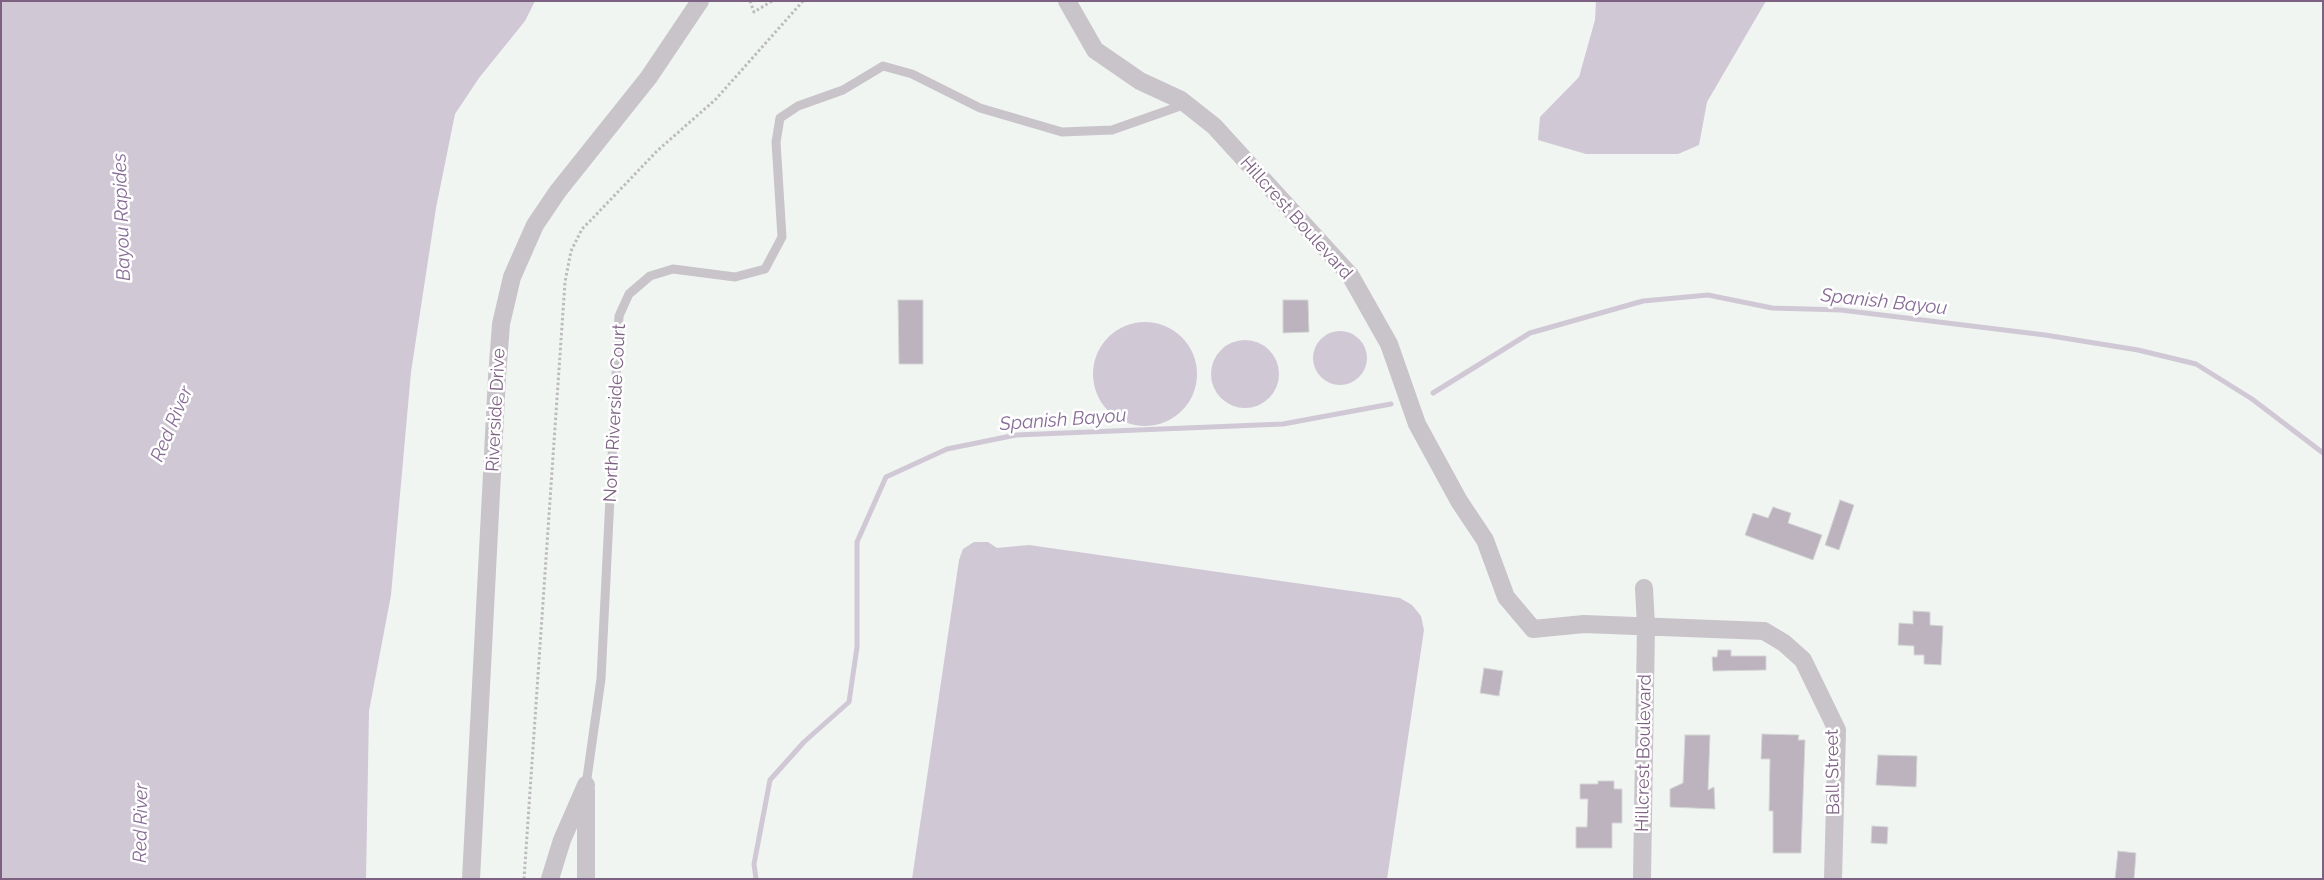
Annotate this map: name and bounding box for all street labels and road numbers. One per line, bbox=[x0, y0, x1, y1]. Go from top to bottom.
street label: Hillcrest Boulevard bbox=[1235, 152, 1357, 284]
street label: North Riverside Court bbox=[600, 323, 630, 503]
street label: Riverside Drive bbox=[482, 348, 510, 472]
street label: Hillcrest Boulevard bbox=[1632, 674, 1656, 832]
street label: Ball Street bbox=[1821, 729, 1845, 815]

